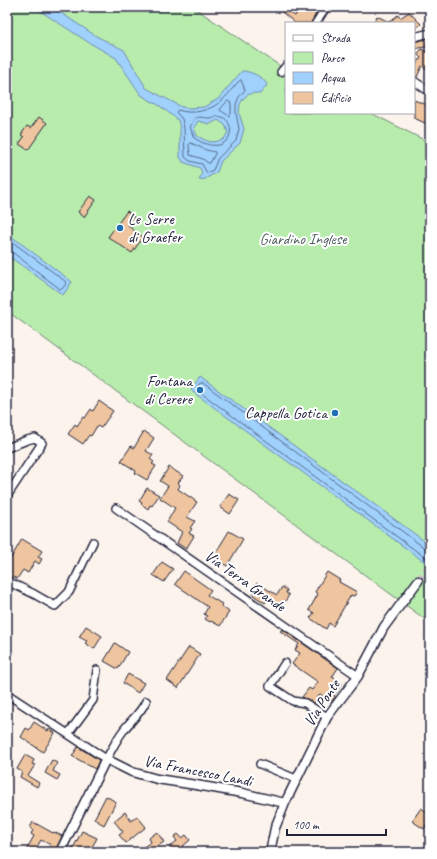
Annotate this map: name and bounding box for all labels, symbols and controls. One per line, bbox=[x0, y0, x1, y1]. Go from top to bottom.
legend bbox=[285, 22, 415, 114]
text: Strada bbox=[321, 30, 351, 46]
text: Parco bbox=[321, 50, 346, 66]
text: Acqua bbox=[321, 70, 346, 86]
text: Edificio bbox=[321, 90, 351, 106]
place label: Le Serre di Graefer bbox=[128, 209, 184, 247]
marker: Le Serre di Graefer bbox=[115, 223, 125, 233]
park label: Giardino Inglese bbox=[260, 229, 348, 249]
place label: Fontana di Cerere bbox=[144, 371, 194, 409]
marker: Fontana di Cerere bbox=[195, 385, 205, 395]
place label: Cappella Gotica bbox=[245, 403, 328, 423]
marker: Cappella Gotica bbox=[330, 408, 340, 418]
street label: Via Terra Grande bbox=[201, 546, 291, 617]
street label: Via Ponte bbox=[300, 674, 345, 730]
street label: Via Francesco Landi bbox=[142, 751, 256, 792]
scale bar bbox=[287, 811, 386, 837]
text: 100 m bbox=[293, 817, 320, 833]

